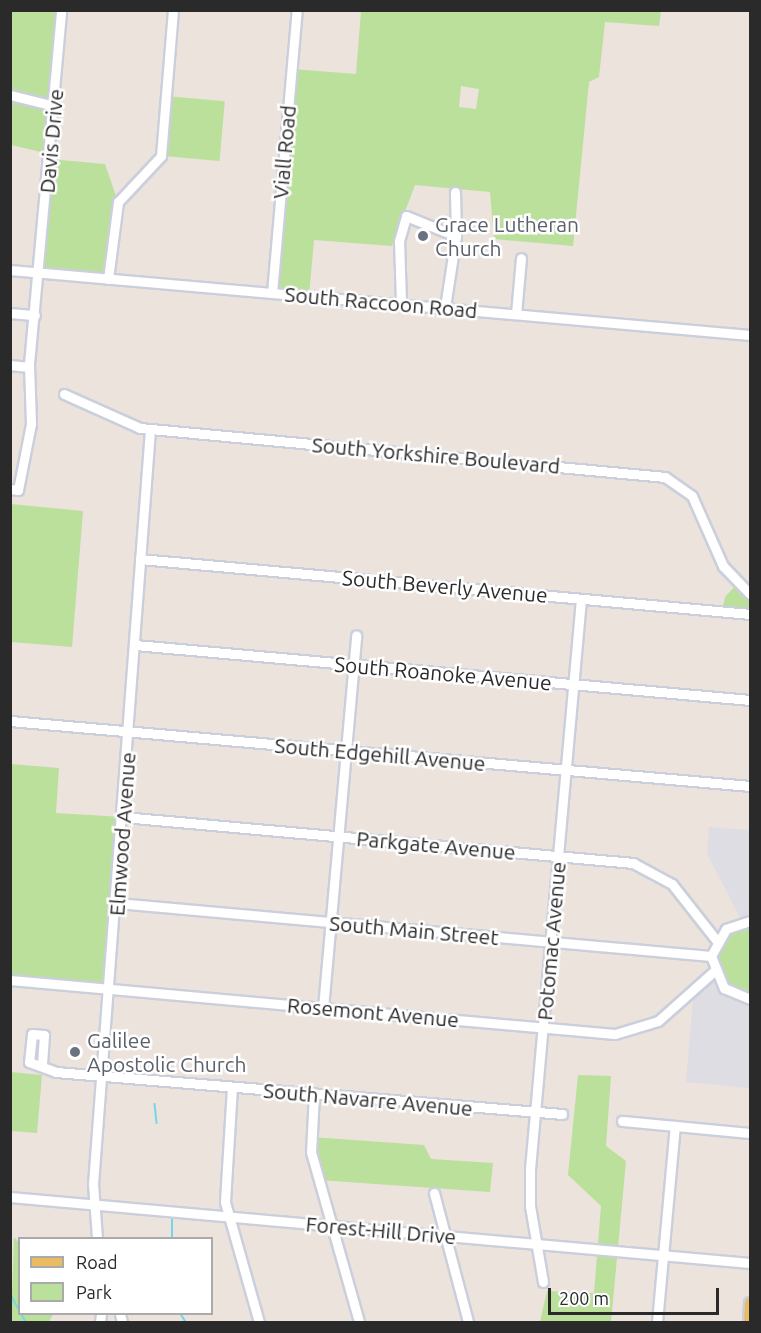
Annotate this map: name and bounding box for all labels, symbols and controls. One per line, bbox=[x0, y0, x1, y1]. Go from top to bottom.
street label: Davis Drive bbox=[34, 88, 68, 194]
street label: Viall Road bbox=[267, 104, 301, 200]
place label: Grace Lutheran Church bbox=[435, 211, 579, 261]
marker: Grace Lutheran Church bbox=[416, 229, 430, 243]
street label: South Raccoon Road bbox=[284, 281, 478, 323]
street label: South Yorkshire Boulevard bbox=[311, 432, 561, 478]
street label: South Beverly Avenue bbox=[341, 564, 549, 608]
street label: South Roanoke Avenue bbox=[333, 651, 553, 695]
street label: South Edgehill Avenue bbox=[274, 732, 486, 776]
street label: Elmwood Avenue bbox=[104, 751, 140, 917]
street label: Parkgate Avenue bbox=[355, 825, 517, 865]
street label: Potomac Avenue bbox=[532, 861, 570, 1021]
street label: South Main Street bbox=[328, 910, 500, 950]
street label: Rosemont Avenue bbox=[286, 992, 460, 1032]
place label: Galilee Apostolic Church bbox=[87, 1027, 247, 1077]
marker: Galilee Apostolic Church bbox=[68, 1045, 82, 1059]
street label: South Navarre Avenue bbox=[262, 1077, 474, 1121]
street label: Forest-Hill Drive bbox=[305, 1211, 457, 1249]
legend bbox=[18, 1237, 213, 1315]
text: Road bbox=[76, 1252, 118, 1272]
scale bar bbox=[551, 1276, 722, 1314]
text: Park bbox=[76, 1282, 112, 1302]
text: 200 m bbox=[559, 1288, 609, 1308]

